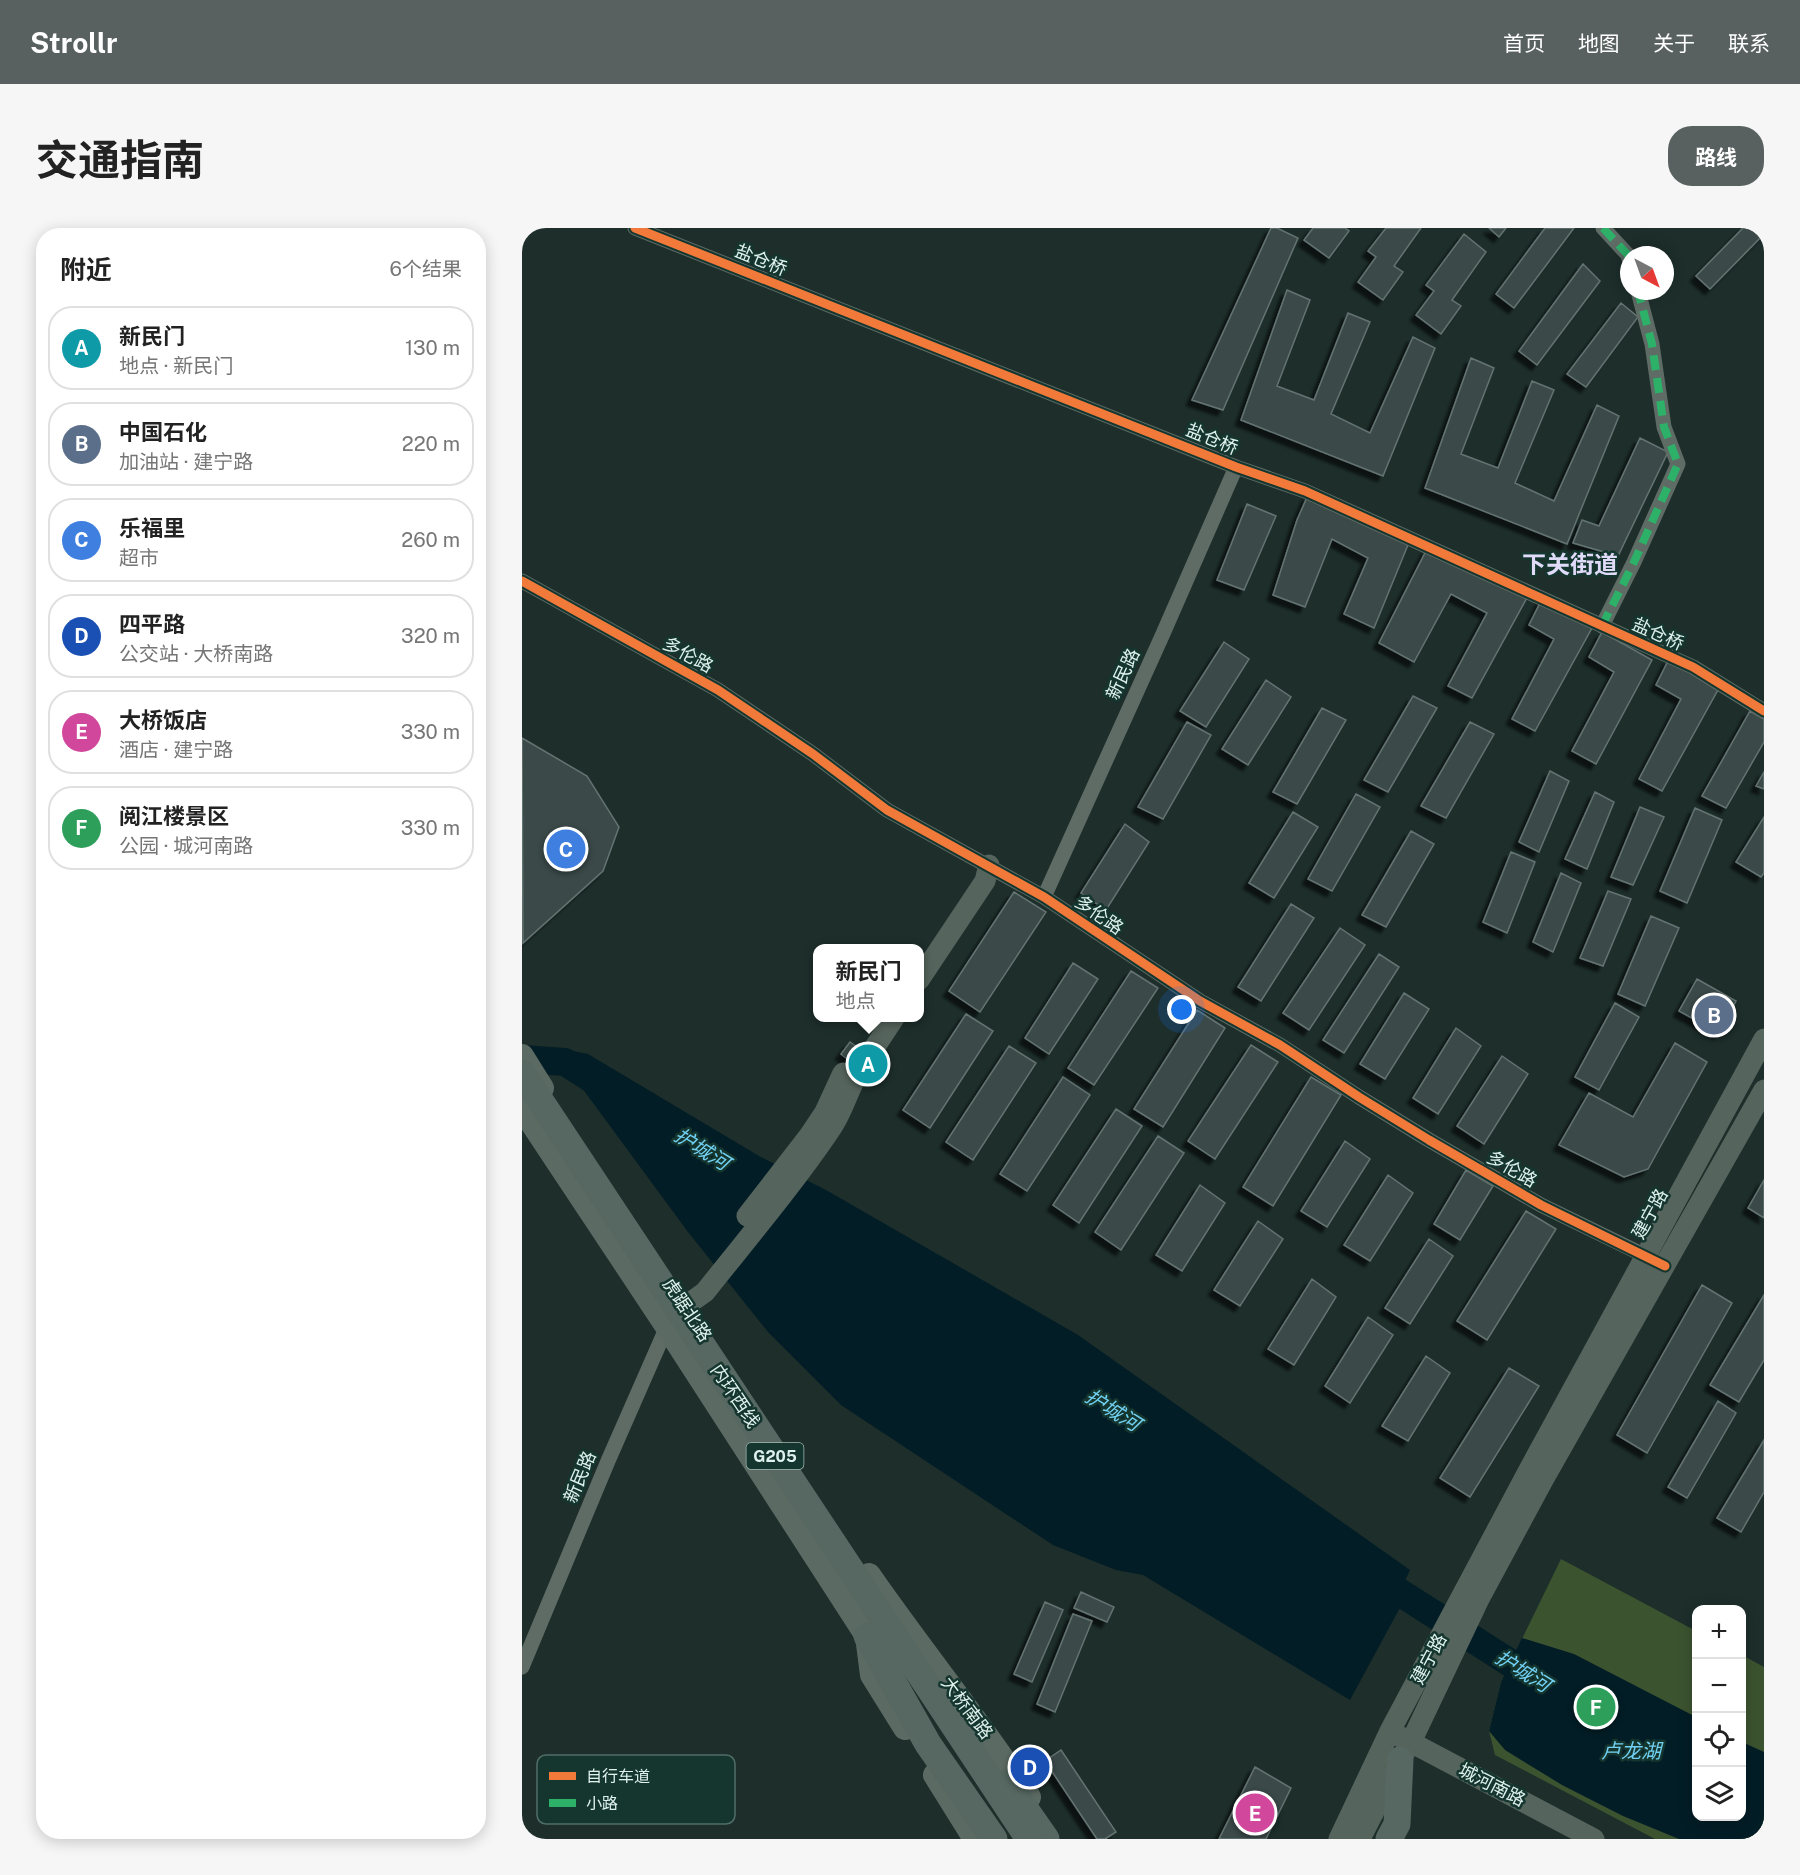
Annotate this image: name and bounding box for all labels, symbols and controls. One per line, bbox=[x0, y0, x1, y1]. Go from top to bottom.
text: Strollr bbox=[30, 26, 118, 59]
text: 首页 bbox=[1503, 31, 1545, 56]
text: 地图 bbox=[1578, 31, 1620, 56]
text: 关于 bbox=[1653, 31, 1695, 56]
text: 联系 bbox=[1728, 31, 1770, 56]
button: 路线 bbox=[1668, 126, 1764, 186]
text: 交通指南 bbox=[36, 135, 204, 184]
street label: 盐仓桥 bbox=[732, 240, 790, 279]
north arrow bbox=[1620, 246, 1674, 300]
text: 附近 bbox=[60, 254, 112, 285]
text: 6个结果 bbox=[390, 257, 462, 281]
text: 新民门 bbox=[119, 323, 185, 349]
text: A bbox=[74, 336, 89, 360]
text: 130 m bbox=[405, 336, 460, 360]
text: 地点 · 新民门 bbox=[119, 354, 233, 378]
text: 中国石化 bbox=[119, 419, 207, 445]
street label: 盐仓桥 bbox=[1183, 419, 1241, 458]
text: B bbox=[75, 432, 88, 456]
text: 220 m bbox=[402, 432, 460, 456]
text: 加油站 · 建宁路 bbox=[119, 450, 253, 474]
text: 乐福里 bbox=[119, 515, 185, 541]
text: C bbox=[74, 528, 89, 552]
text: 260 m bbox=[401, 528, 460, 552]
text: 超市 bbox=[119, 546, 159, 570]
district label: 下关街道 bbox=[1522, 550, 1618, 578]
text: 四平路 bbox=[119, 611, 185, 637]
street label: 盐仓桥 bbox=[1629, 613, 1687, 654]
text: D bbox=[74, 624, 89, 648]
text: 320 m bbox=[401, 624, 460, 648]
street label: 多伦路 bbox=[660, 632, 717, 677]
text: 公交站 · 大桥南路 bbox=[119, 642, 273, 666]
street label: 新民路 bbox=[1102, 645, 1143, 703]
text: 大桥饭店 bbox=[119, 707, 207, 733]
text: E bbox=[75, 720, 88, 744]
text: 330 m bbox=[401, 720, 460, 744]
text: 酒店 · 建宁路 bbox=[119, 738, 233, 762]
text: 阅江楼景区 bbox=[119, 803, 229, 829]
text: F bbox=[75, 816, 88, 840]
text: 330 m bbox=[401, 816, 460, 840]
pin: C bbox=[546, 826, 585, 872]
text: 公园 · 城河南路 bbox=[119, 834, 253, 858]
street label: 多伦路 bbox=[1071, 891, 1127, 939]
popup bbox=[813, 944, 924, 1022]
text: 新民门 bbox=[835, 958, 902, 984]
text: 地点 bbox=[835, 989, 875, 1013]
pin: B bbox=[1694, 992, 1734, 1038]
your location bbox=[1167, 995, 1196, 1024]
pin: A bbox=[848, 1042, 888, 1086]
water label: 护城河 bbox=[670, 1123, 737, 1177]
street label: 多伦路 bbox=[1484, 1146, 1541, 1191]
street label: 建宁路 bbox=[1627, 1185, 1672, 1242]
street label: 虎踞北路 bbox=[659, 1274, 716, 1345]
street label: 内环西线 bbox=[707, 1360, 764, 1431]
water label: 护城河 bbox=[1081, 1384, 1148, 1438]
road number: G205 bbox=[746, 1443, 804, 1469]
street label: 新民路 bbox=[559, 1448, 600, 1506]
map controls bbox=[1692, 1605, 1746, 1821]
button: + bbox=[1692, 1605, 1746, 1659]
street label: 建宁路 bbox=[1407, 1630, 1451, 1688]
water label: 护城河 bbox=[1491, 1645, 1558, 1699]
button: − bbox=[1692, 1659, 1746, 1713]
street label: 大桥南路 bbox=[937, 1673, 997, 1743]
pin: F bbox=[1576, 1684, 1616, 1730]
button: locate bbox=[1692, 1713, 1746, 1767]
water label: 卢龙湖 bbox=[1601, 1739, 1664, 1763]
pin: D bbox=[1010, 1744, 1050, 1790]
legend bbox=[537, 1755, 735, 1824]
street label: 城河南路 bbox=[1455, 1759, 1529, 1810]
text: 自行车道 bbox=[586, 1767, 650, 1786]
button: layers bbox=[1692, 1767, 1746, 1821]
pin: E bbox=[1236, 1790, 1274, 1836]
text: 小路 bbox=[586, 1794, 618, 1813]

